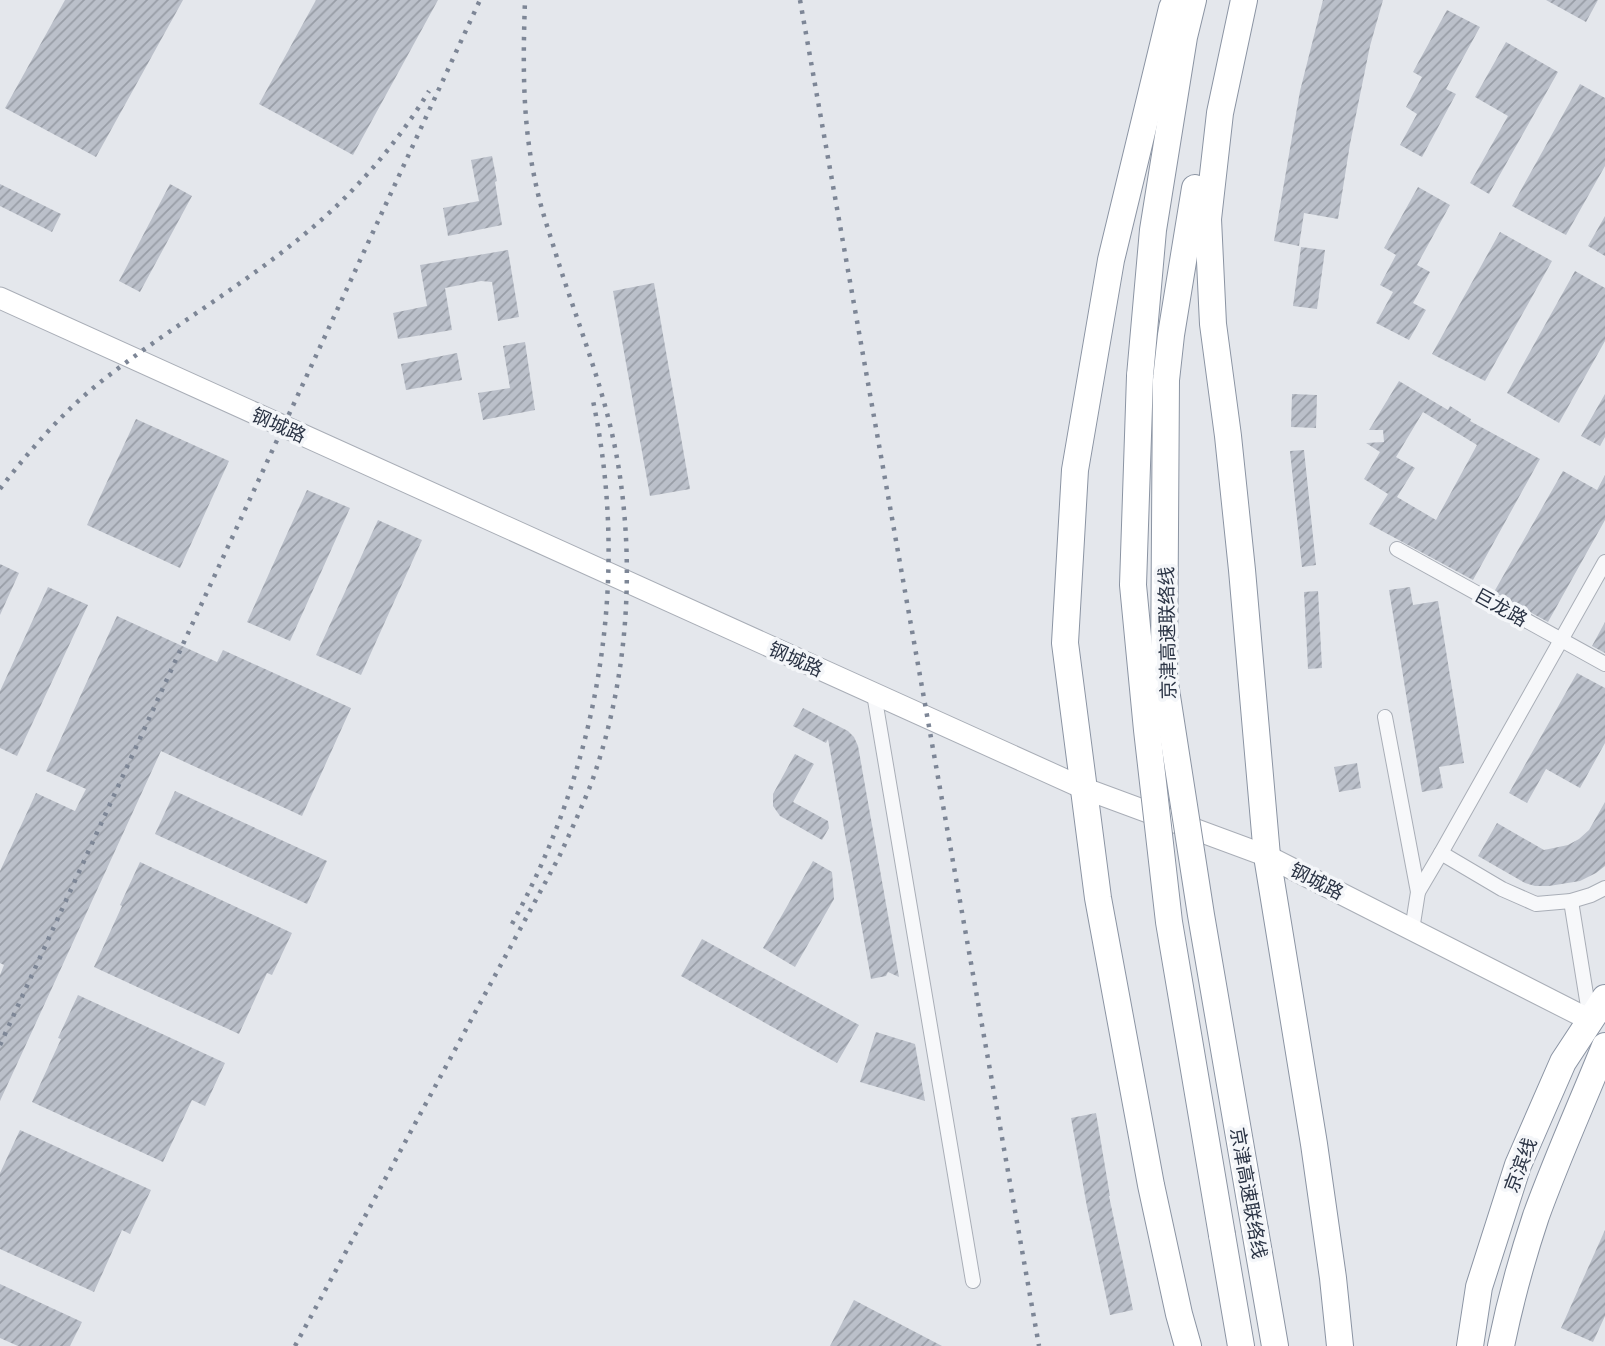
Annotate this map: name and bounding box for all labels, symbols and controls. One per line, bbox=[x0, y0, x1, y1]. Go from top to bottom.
street label: 钢城路 bbox=[247, 402, 310, 450]
street label: 京津高速联络线 bbox=[1154, 566, 1183, 700]
street label: 巨龙路 bbox=[1469, 583, 1532, 634]
street label: 钢城路 bbox=[764, 636, 827, 684]
street label: 钢城路 bbox=[1285, 857, 1348, 907]
street label: 京津高速联络线 bbox=[1223, 1125, 1272, 1261]
street label: 京滨线 bbox=[1499, 1134, 1544, 1197]

